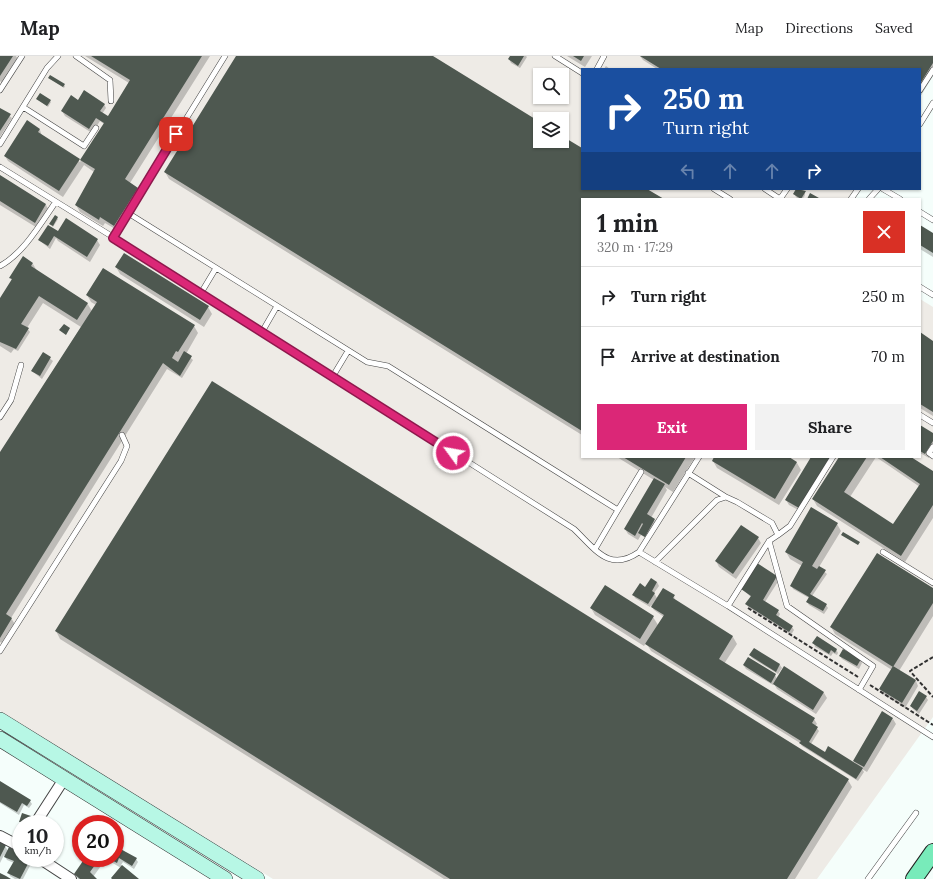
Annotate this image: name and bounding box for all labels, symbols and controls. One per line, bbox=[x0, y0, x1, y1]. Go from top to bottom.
text: Map bbox=[20, 16, 60, 40]
text: Map bbox=[735, 19, 763, 37]
text: Directions bbox=[785, 19, 853, 37]
text: Saved bbox=[875, 19, 913, 37]
map controls bbox=[533, 68, 569, 148]
button: search bbox=[533, 68, 569, 104]
text: 250 m bbox=[663, 81, 744, 117]
icon: right bbox=[597, 84, 649, 136]
button: layers bbox=[533, 112, 569, 148]
text: Turn right bbox=[663, 116, 749, 139]
pin bbox=[159, 117, 193, 151]
icon: arrive bbox=[165, 123, 187, 145]
icon: left bbox=[677, 160, 699, 182]
icon: ahead bbox=[719, 160, 741, 182]
icon: ahead bbox=[761, 160, 783, 182]
icon: right bbox=[803, 160, 825, 182]
text: 1 min bbox=[597, 208, 658, 239]
button: close bbox=[863, 211, 905, 253]
text: 320 m · 17:29 bbox=[597, 239, 673, 256]
icon: right bbox=[597, 286, 619, 308]
text: Turn right bbox=[631, 287, 707, 306]
text: 250 m bbox=[862, 287, 905, 306]
icon: arrive bbox=[597, 346, 619, 368]
text: Arrive at destination bbox=[631, 347, 780, 366]
text: 70 m bbox=[871, 347, 905, 366]
button: Exit bbox=[597, 404, 747, 450]
button: Share bbox=[755, 404, 905, 450]
position arrow bbox=[432, 432, 474, 474]
speed limit sign: 20 bbox=[72, 815, 124, 867]
text: 10 bbox=[28, 823, 48, 848]
text: km/h bbox=[24, 844, 52, 857]

